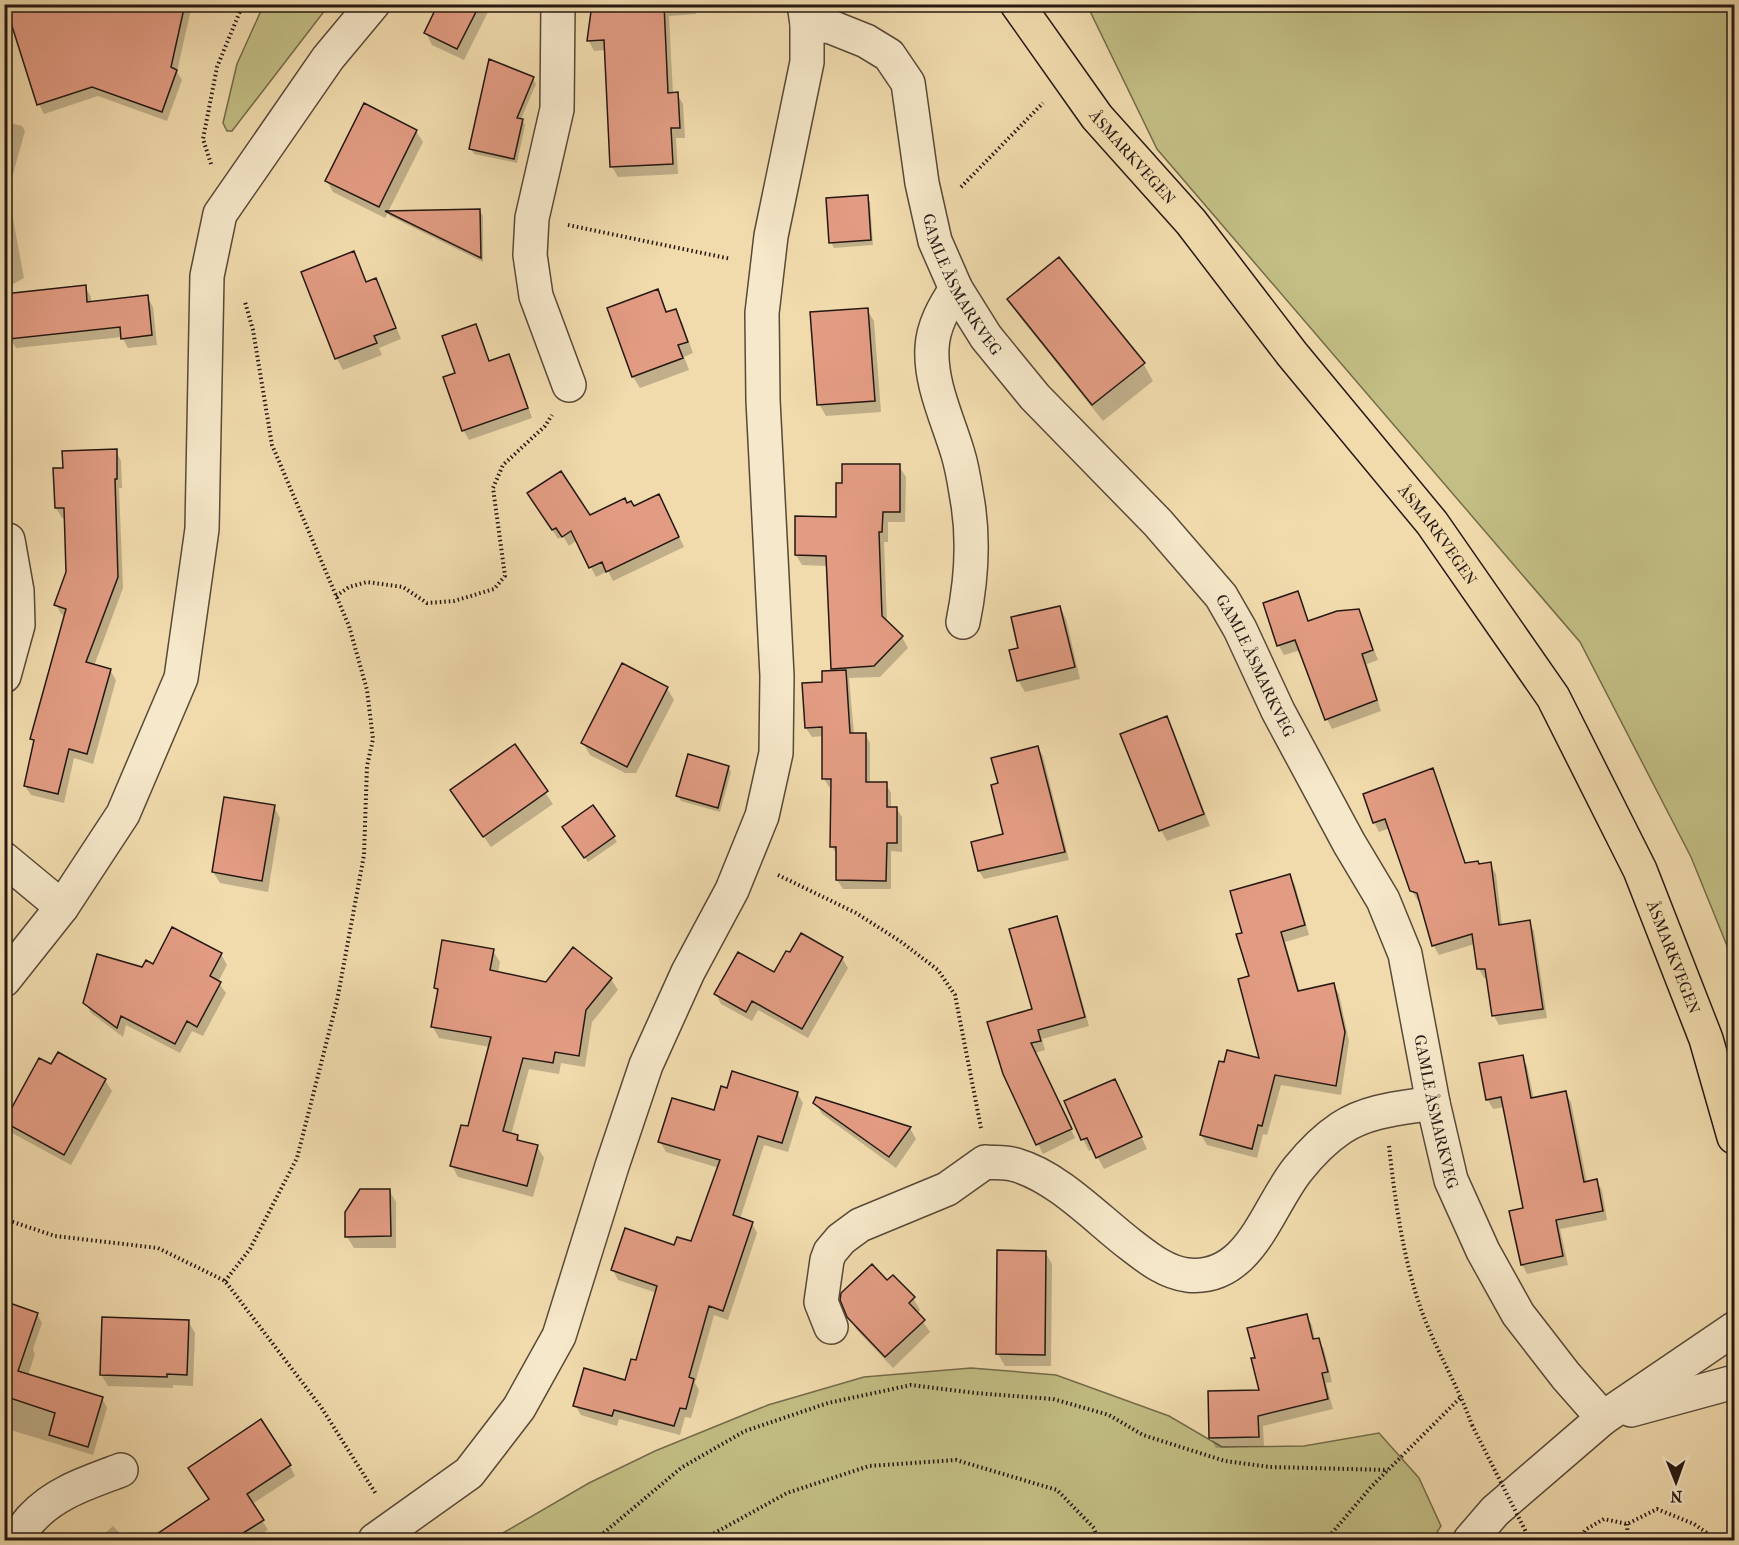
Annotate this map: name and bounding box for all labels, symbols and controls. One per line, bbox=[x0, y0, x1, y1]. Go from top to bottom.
street label: ÅSMARKVEGEN bbox=[1085, 105, 1180, 208]
street label: GAMLE ÅSMARKVEG bbox=[920, 212, 1006, 359]
street label: ÅSMARKVEGEN bbox=[1394, 479, 1481, 588]
street label: GAMLE ÅSMARKVEG bbox=[1212, 590, 1300, 740]
street label: ÅSMARKVEGEN bbox=[1643, 896, 1705, 1016]
street label: GAMLE ÅSMARKVEG bbox=[1411, 1033, 1463, 1192]
north arrow bbox=[1646, 1452, 1706, 1512]
text: N bbox=[1669, 1487, 1682, 1506]

